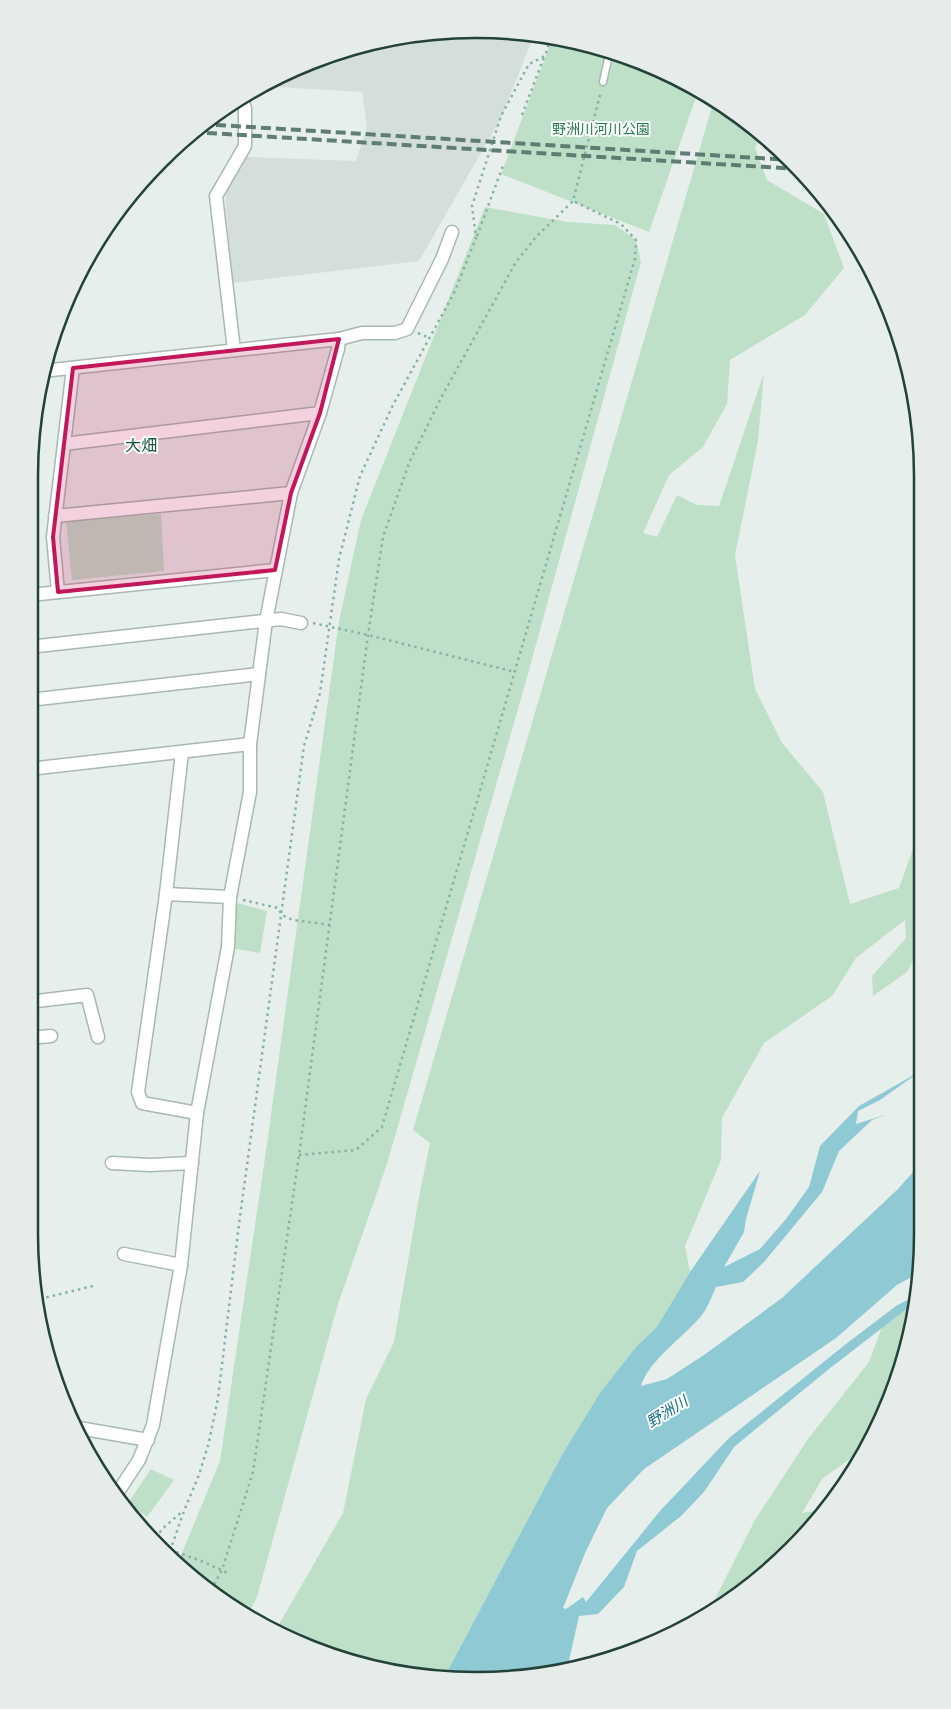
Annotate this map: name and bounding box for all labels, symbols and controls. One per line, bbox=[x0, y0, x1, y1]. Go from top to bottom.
park label: 野洲川河川公園 bbox=[552, 121, 650, 139]
district label: 大畑 bbox=[125, 437, 157, 457]
water label: 野洲川 bbox=[644, 1392, 694, 1433]

